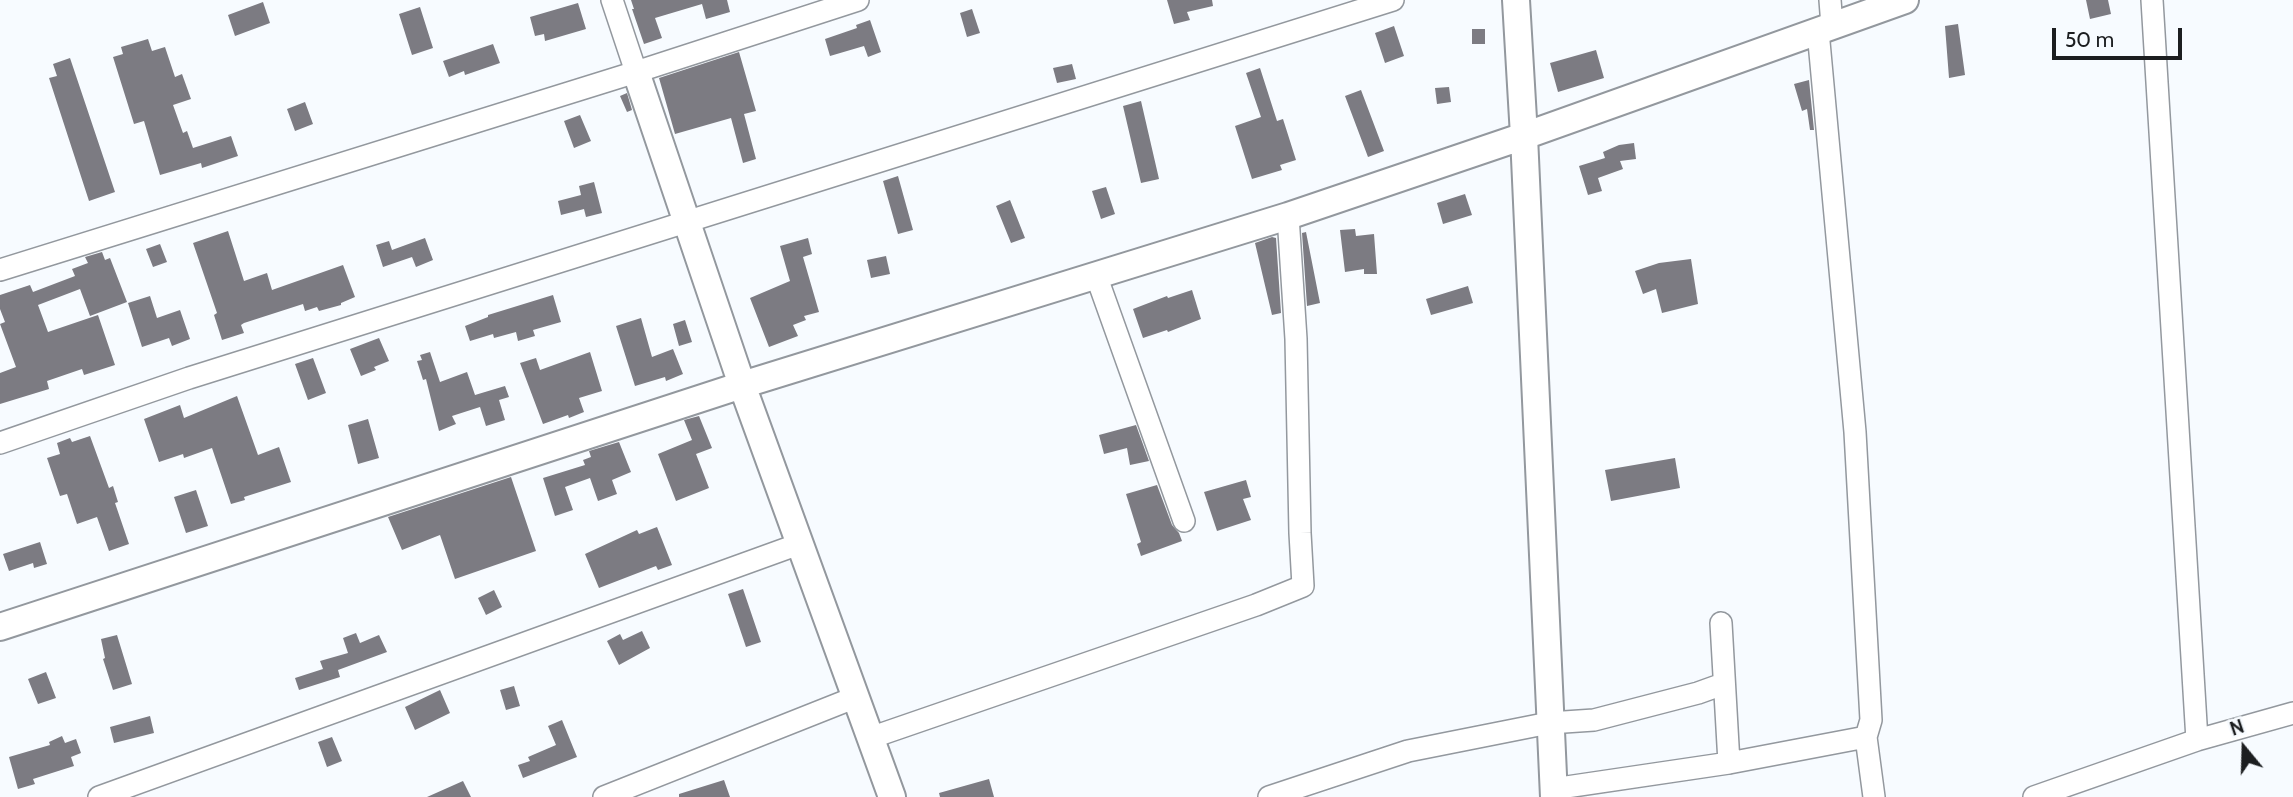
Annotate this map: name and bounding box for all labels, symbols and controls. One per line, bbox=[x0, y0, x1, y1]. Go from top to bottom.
scale bar bbox=[2055, 14, 2184, 58]
text: 50 m bbox=[2065, 27, 2114, 52]
north arrow bbox=[2209, 713, 2279, 783]
text: N bbox=[2227, 715, 2247, 741]

